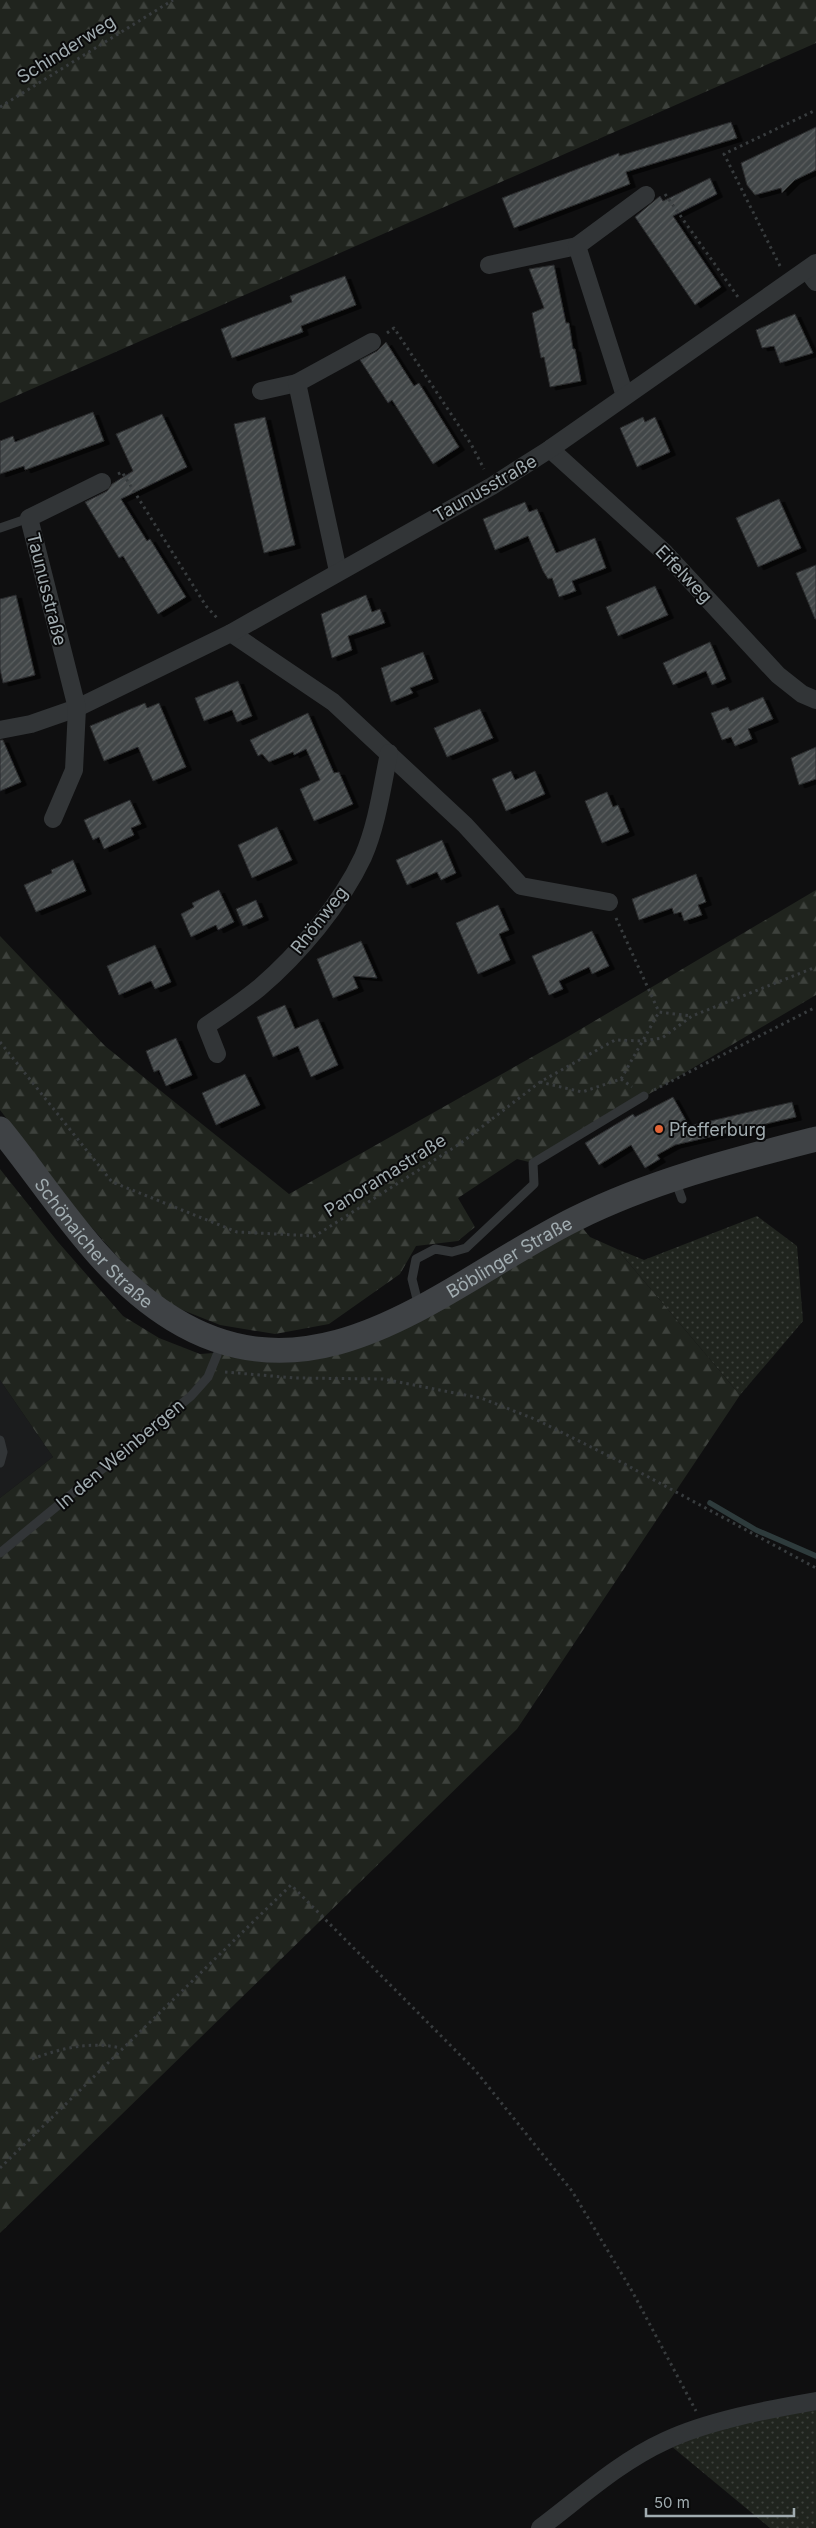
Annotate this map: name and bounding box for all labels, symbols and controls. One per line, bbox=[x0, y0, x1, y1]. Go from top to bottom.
street label: Schinderweg bbox=[13, 10, 119, 88]
street label: Taunusstraße bbox=[430, 450, 540, 526]
street label: Taunusstraße bbox=[23, 530, 71, 648]
street label: Eifelweg bbox=[651, 541, 717, 607]
street label: Rhönweg bbox=[286, 882, 352, 958]
place label: Pfefferburg bbox=[669, 1119, 766, 1140]
marker: Pfefferburg bbox=[653, 1123, 665, 1135]
street label: Panoramastraße bbox=[320, 1129, 450, 1221]
street label: Schönaicher Straße bbox=[31, 1174, 157, 1312]
street label: Böblinger Straße bbox=[442, 1212, 575, 1302]
street label: In den Weinbergen bbox=[52, 1394, 188, 1514]
scale bar bbox=[646, 2486, 794, 2518]
text: 50 m bbox=[654, 2493, 690, 2512]

